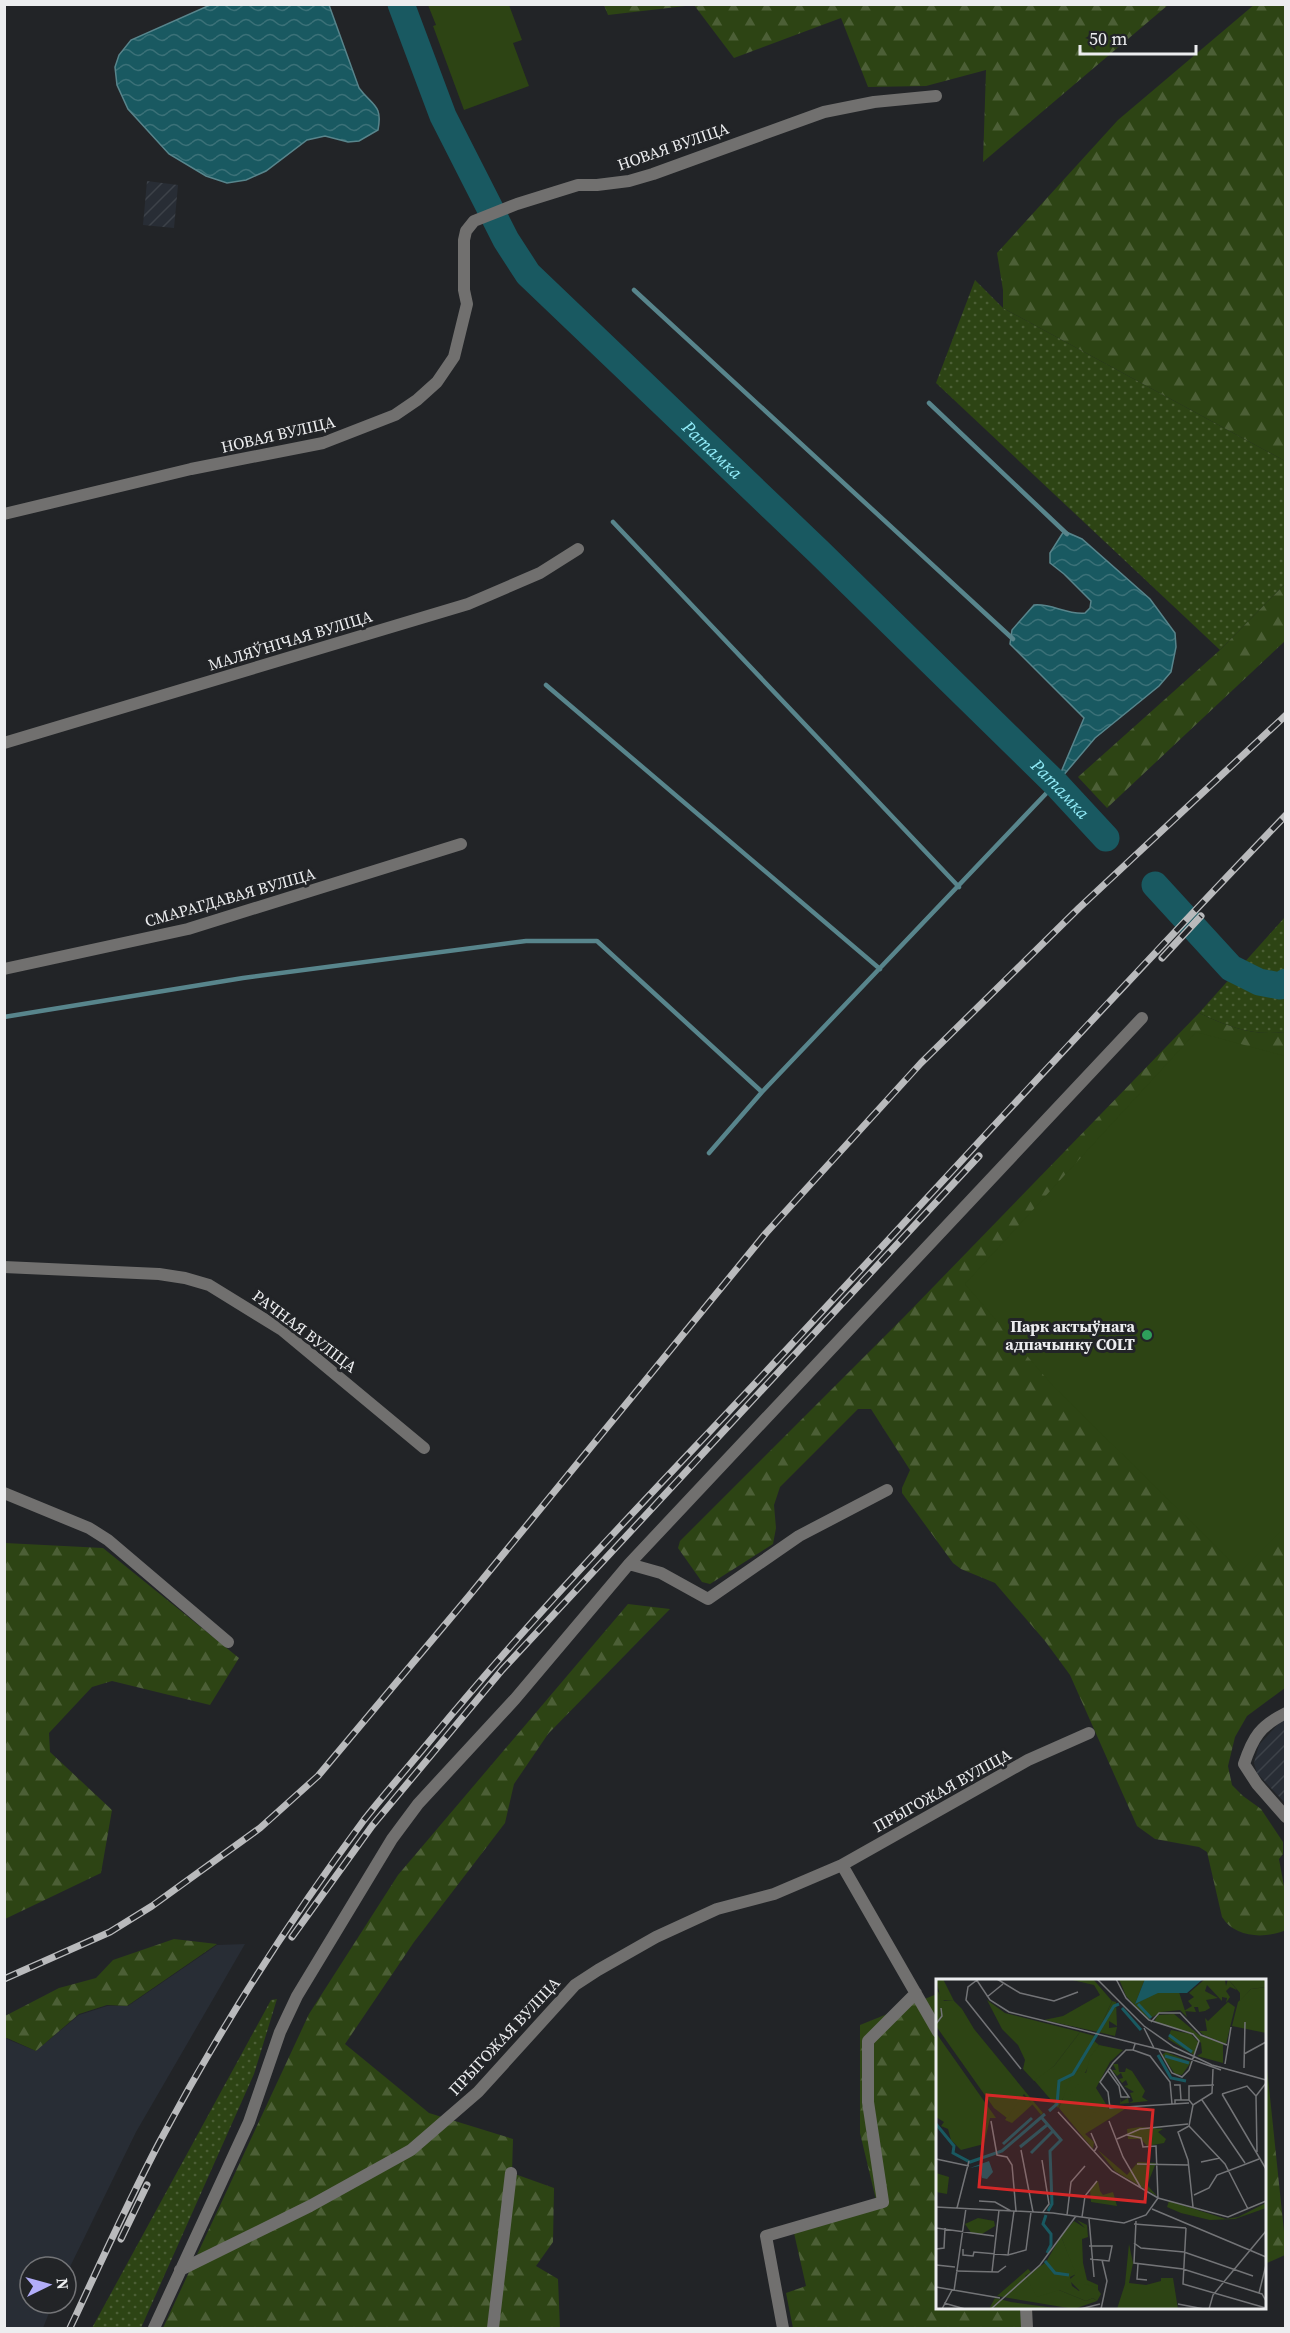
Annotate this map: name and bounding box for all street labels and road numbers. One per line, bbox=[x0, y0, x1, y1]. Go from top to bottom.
street label: НОВАЯ ВУЛІЦА bbox=[614, 116, 732, 175]
street label: НОВАЯ ВУЛІЦА bbox=[219, 410, 338, 458]
street label: МАЛЯЎНІЧАЯ ВУЛІЦА bbox=[205, 604, 375, 675]
street label: СМАРАГДАВАЯ ВУЛІЦА bbox=[142, 862, 318, 932]
street label: РАЧНАЯ ВУЛІЦА bbox=[248, 1285, 362, 1378]
street label: ПРЫГОЖАЯ ВУЛІЦА bbox=[869, 1743, 1015, 1837]
street label: ПРЫГОЖАЯ ВУЛІЦА bbox=[443, 1972, 565, 2100]

